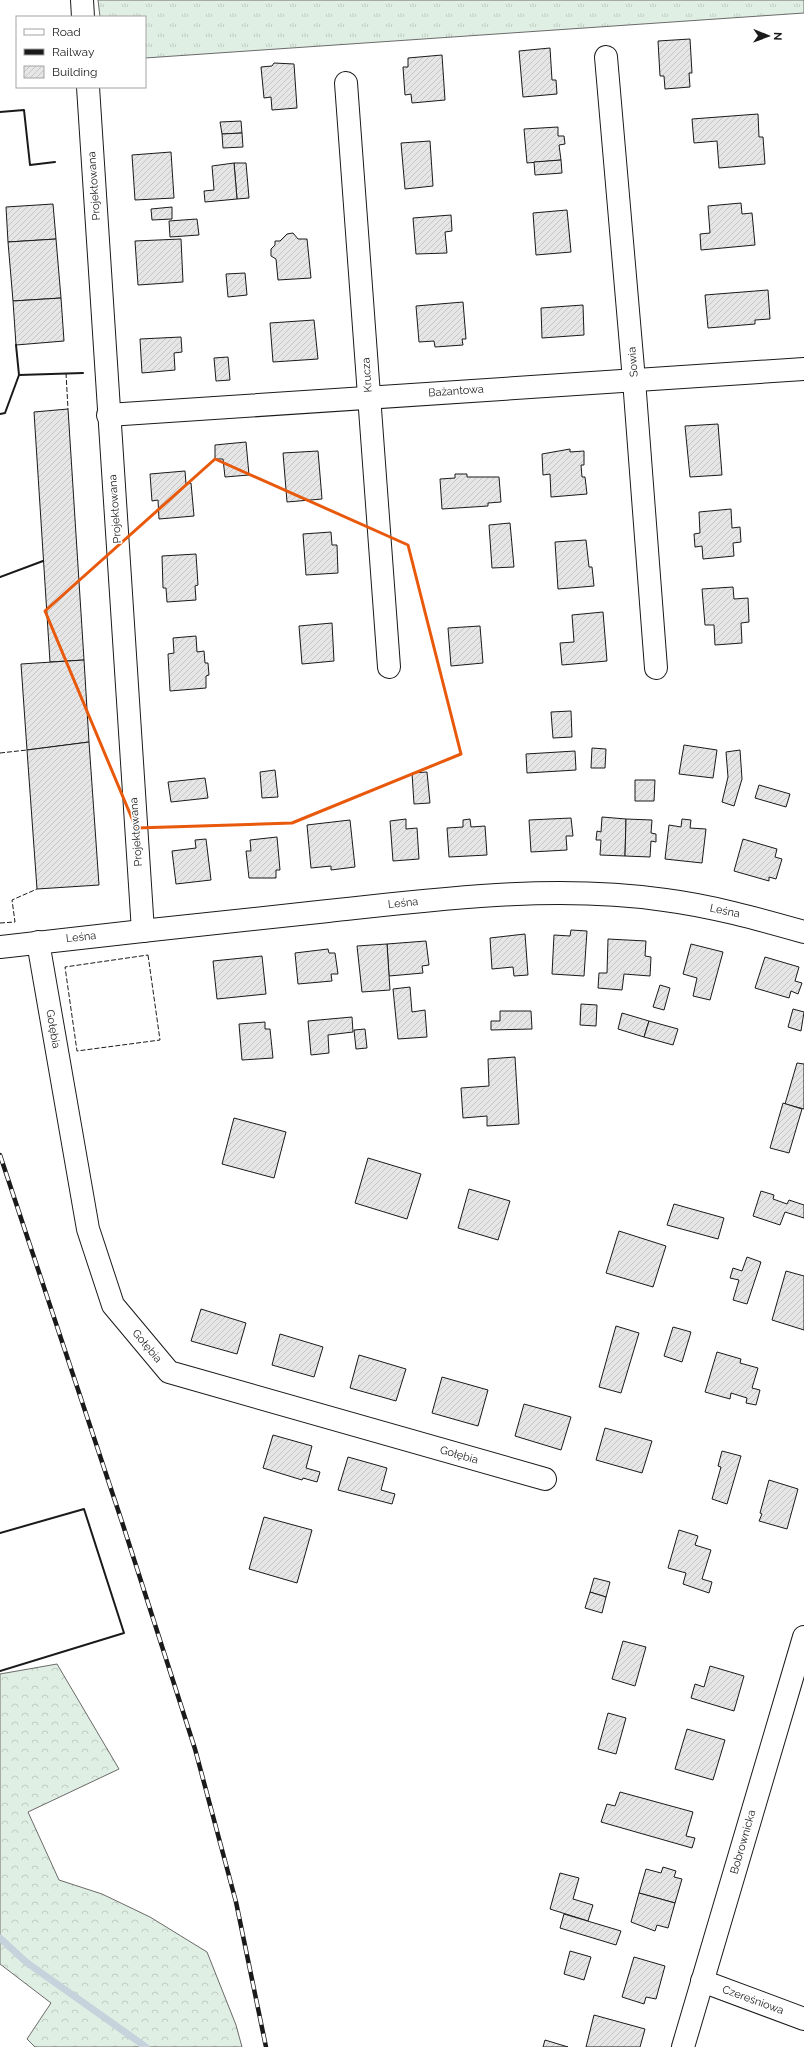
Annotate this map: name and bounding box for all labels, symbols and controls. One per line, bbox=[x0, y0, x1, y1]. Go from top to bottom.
legend bbox=[16, 16, 146, 88]
north arrow bbox=[748, 16, 788, 56]
text: Road bbox=[52, 25, 81, 39]
text: N bbox=[771, 32, 784, 40]
text: Railway bbox=[52, 45, 95, 59]
text: Building bbox=[52, 65, 98, 79]
street label: Projektowana bbox=[85, 151, 103, 221]
street label: Sowia bbox=[625, 346, 641, 378]
street label: Krucza bbox=[359, 357, 375, 393]
street label: Bażantowa bbox=[428, 383, 484, 399]
street label: Projektowana bbox=[106, 474, 124, 544]
street label: Projektowana bbox=[127, 797, 145, 867]
street label: Leśna bbox=[387, 895, 419, 911]
street label: Leśna bbox=[709, 901, 741, 921]
street label: Leśna bbox=[65, 929, 97, 945]
street label: Gołębia bbox=[43, 1009, 63, 1049]
street label: Gołębia bbox=[129, 1327, 165, 1365]
street label: Gołębia bbox=[438, 1443, 480, 1467]
street label: Bobrownicka bbox=[728, 1808, 758, 1876]
street label: Czereśniowa bbox=[720, 1983, 786, 2017]

